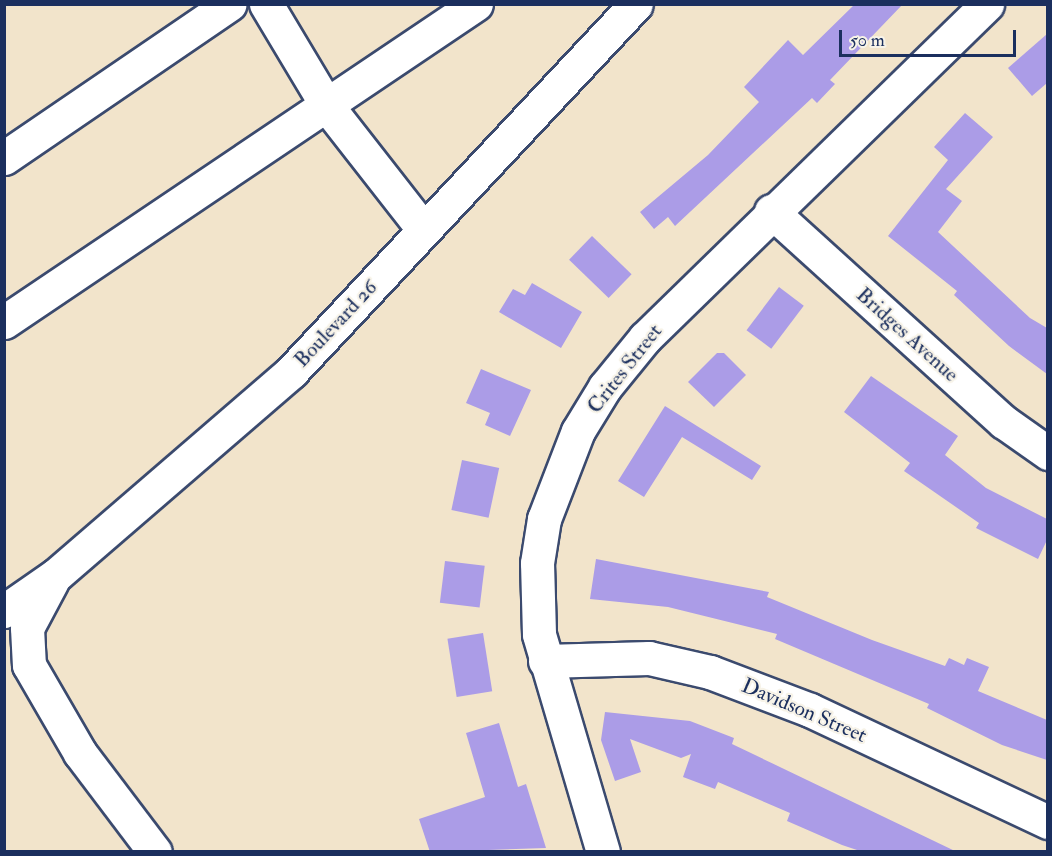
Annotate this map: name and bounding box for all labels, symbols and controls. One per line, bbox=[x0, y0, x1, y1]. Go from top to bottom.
scale bar bbox=[842, 18, 1019, 56]
text: 50 m bbox=[850, 29, 885, 52]
street label: Boulevard 26 bbox=[289, 275, 383, 373]
street label: Bridges Avenue bbox=[851, 283, 963, 387]
street label: Crites Street bbox=[582, 319, 668, 419]
street label: Davidson Street bbox=[738, 673, 870, 749]

